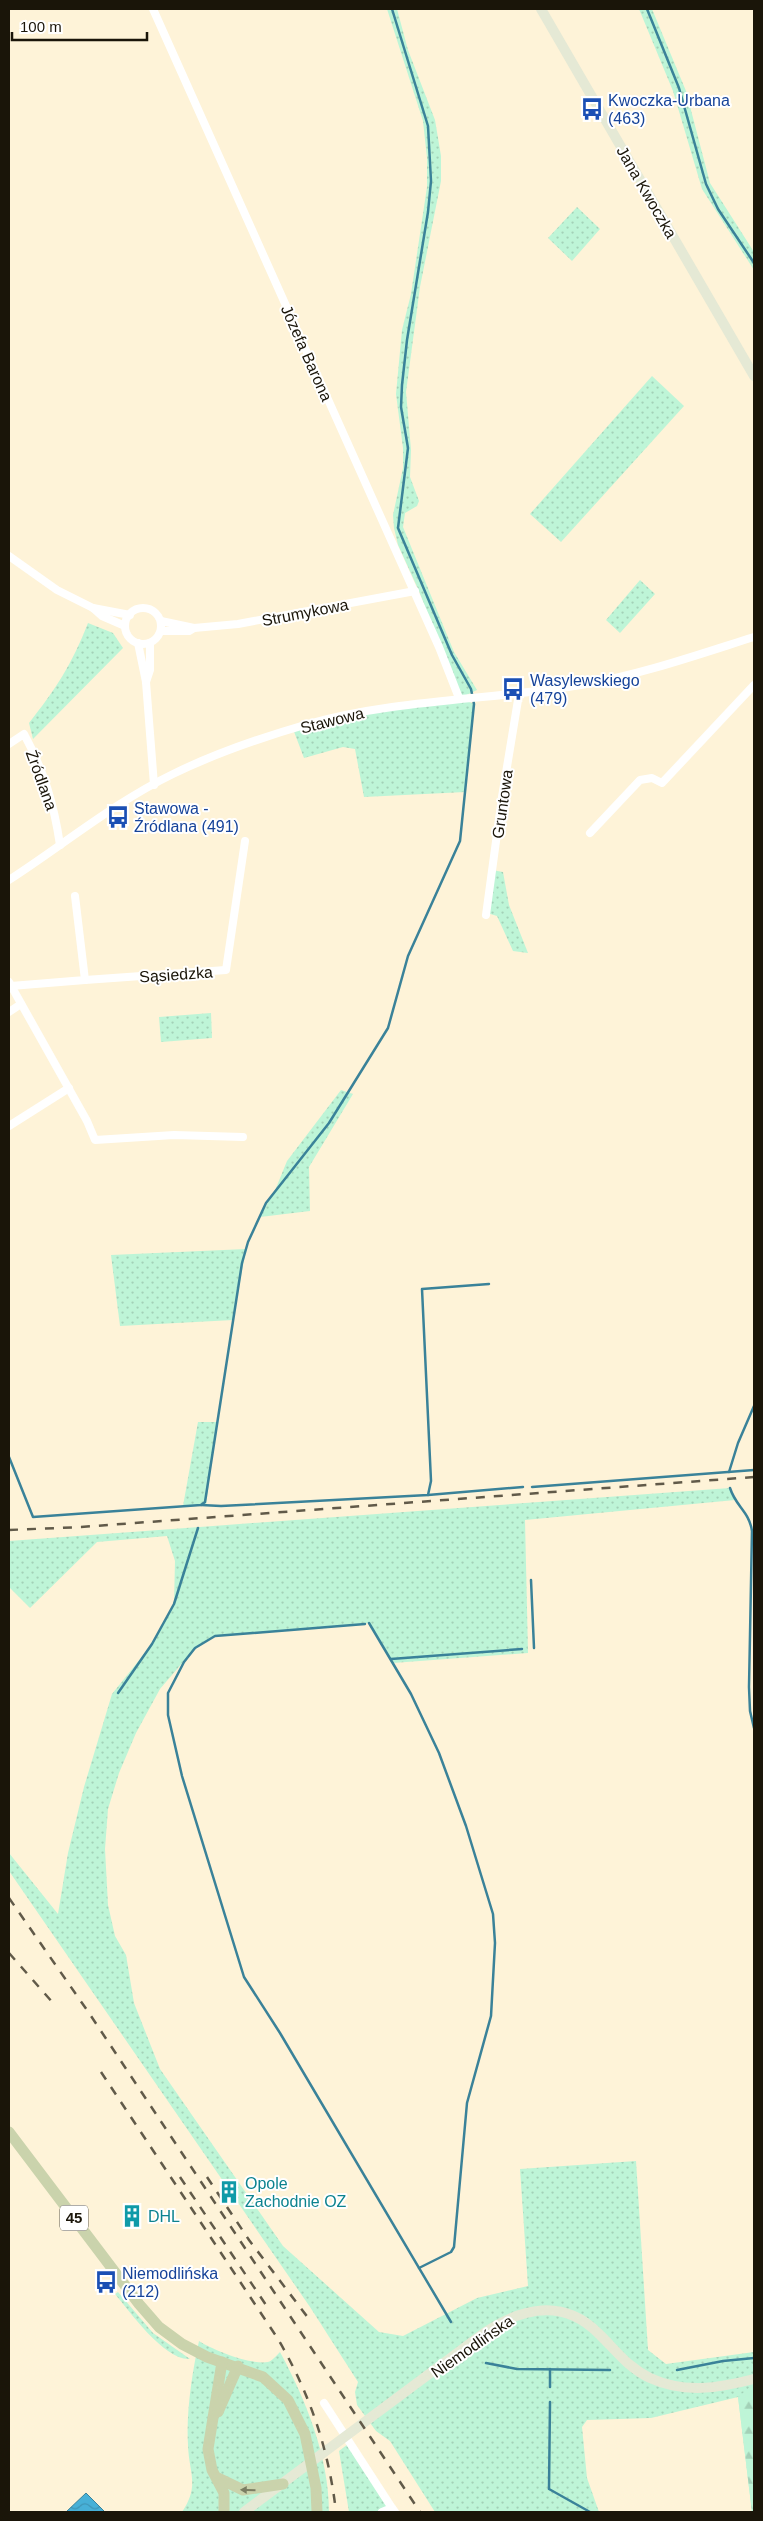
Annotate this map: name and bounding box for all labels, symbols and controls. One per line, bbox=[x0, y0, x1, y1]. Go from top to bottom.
scale bar bbox=[12, 10, 148, 42]
text: 100 m bbox=[20, 18, 62, 35]
place label: Kwoczka-Urbana (463) bbox=[608, 92, 730, 127]
bus stop icon: Kwoczka-Urbana (463) bbox=[579, 96, 605, 122]
street label: Jana Kwoczka bbox=[613, 143, 680, 241]
street label: Józefa Barona bbox=[278, 303, 335, 404]
street label: Strumykowa bbox=[260, 596, 350, 629]
place label: Wasylewskiego (479) bbox=[530, 672, 640, 707]
bus stop icon: Wasylewskiego (479) bbox=[500, 676, 526, 702]
street label: Stawowa bbox=[299, 704, 366, 737]
street label: Źródlana bbox=[23, 747, 61, 813]
street label: Gruntowa bbox=[489, 768, 516, 840]
place label: Stawowa - Źródlana (491) bbox=[134, 800, 239, 835]
bus stop icon: Stawowa - Źródlana (491) bbox=[105, 804, 131, 830]
street label: Sąsiedzka bbox=[139, 963, 214, 986]
place label: Opole Zachodnie OZ bbox=[245, 2175, 347, 2210]
building icon: Opole Zachodnie OZ bbox=[216, 2179, 242, 2205]
building icon: DHL bbox=[119, 2203, 145, 2229]
road number: 45 bbox=[60, 2206, 88, 2230]
place label: DHL bbox=[148, 2208, 180, 2225]
place label: Niemodlińska (212) bbox=[122, 2265, 218, 2300]
bus stop icon: Niemodlińska (212) bbox=[93, 2269, 119, 2295]
street label: Niemodlińska bbox=[428, 2312, 517, 2381]
one-way arrow bbox=[240, 2485, 256, 2493]

